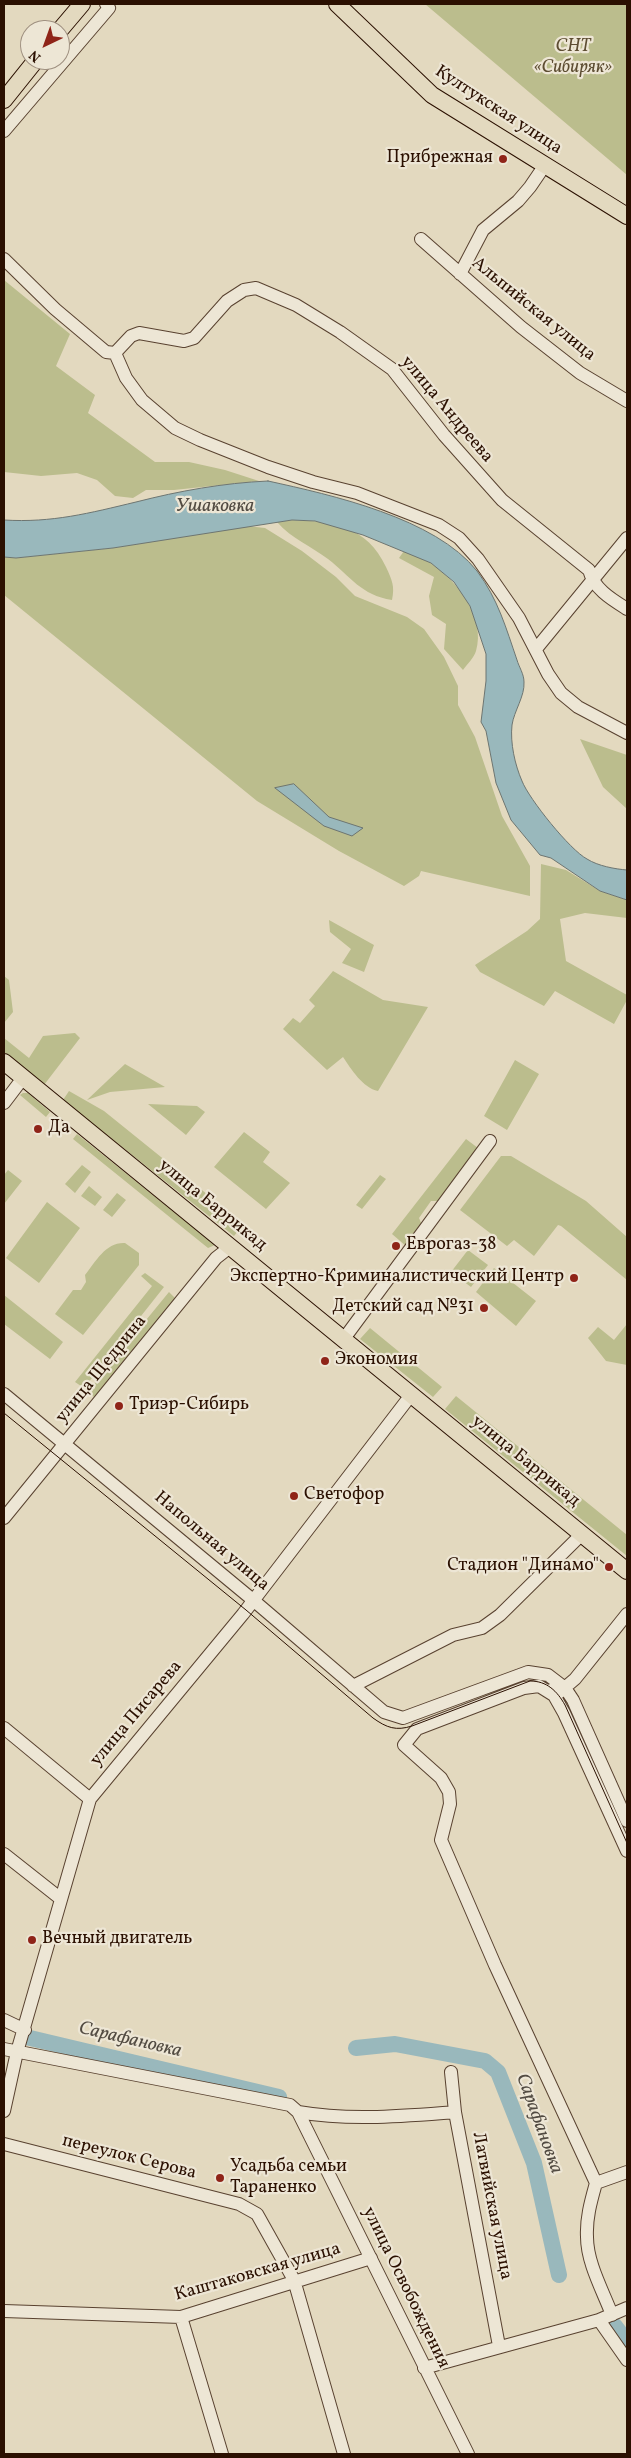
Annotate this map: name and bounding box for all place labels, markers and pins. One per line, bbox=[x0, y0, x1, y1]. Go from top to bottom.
place label: Прибрежная bbox=[386, 148, 493, 170]
marker: Прибрежная bbox=[497, 153, 509, 165]
place label: Да bbox=[48, 1118, 70, 1140]
marker: Да bbox=[32, 1123, 44, 1135]
place label: Еврогаз-38 bbox=[406, 1235, 496, 1257]
marker: Еврогаз-38 bbox=[390, 1240, 402, 1252]
place label: Экспертно-Криминалистический Центр bbox=[230, 1267, 564, 1289]
marker: Экспертно-Криминалистический Центр bbox=[568, 1272, 580, 1284]
place label: Детский сад №31 bbox=[332, 1297, 474, 1319]
marker: Детский сад №31 bbox=[478, 1302, 490, 1314]
place label: Экономия bbox=[335, 1350, 418, 1372]
marker: Экономия bbox=[319, 1355, 331, 1367]
place label: Триэр-Сибирь bbox=[129, 1395, 249, 1417]
marker: Триэр-Сибирь bbox=[113, 1400, 125, 1412]
place label: Светофор bbox=[304, 1485, 384, 1507]
marker: Светофор bbox=[288, 1490, 300, 1502]
place label: Стадион "Динамо" bbox=[447, 1556, 599, 1578]
marker: Стадион "Динамо" bbox=[603, 1561, 615, 1573]
place label: Вечный двигатель bbox=[42, 1929, 192, 1951]
marker: Вечный двигатель bbox=[26, 1934, 38, 1946]
place label: Усадьба семьи Тараненко bbox=[230, 2157, 347, 2200]
marker: Усадьба семьи Тараненко bbox=[214, 2172, 226, 2184]

